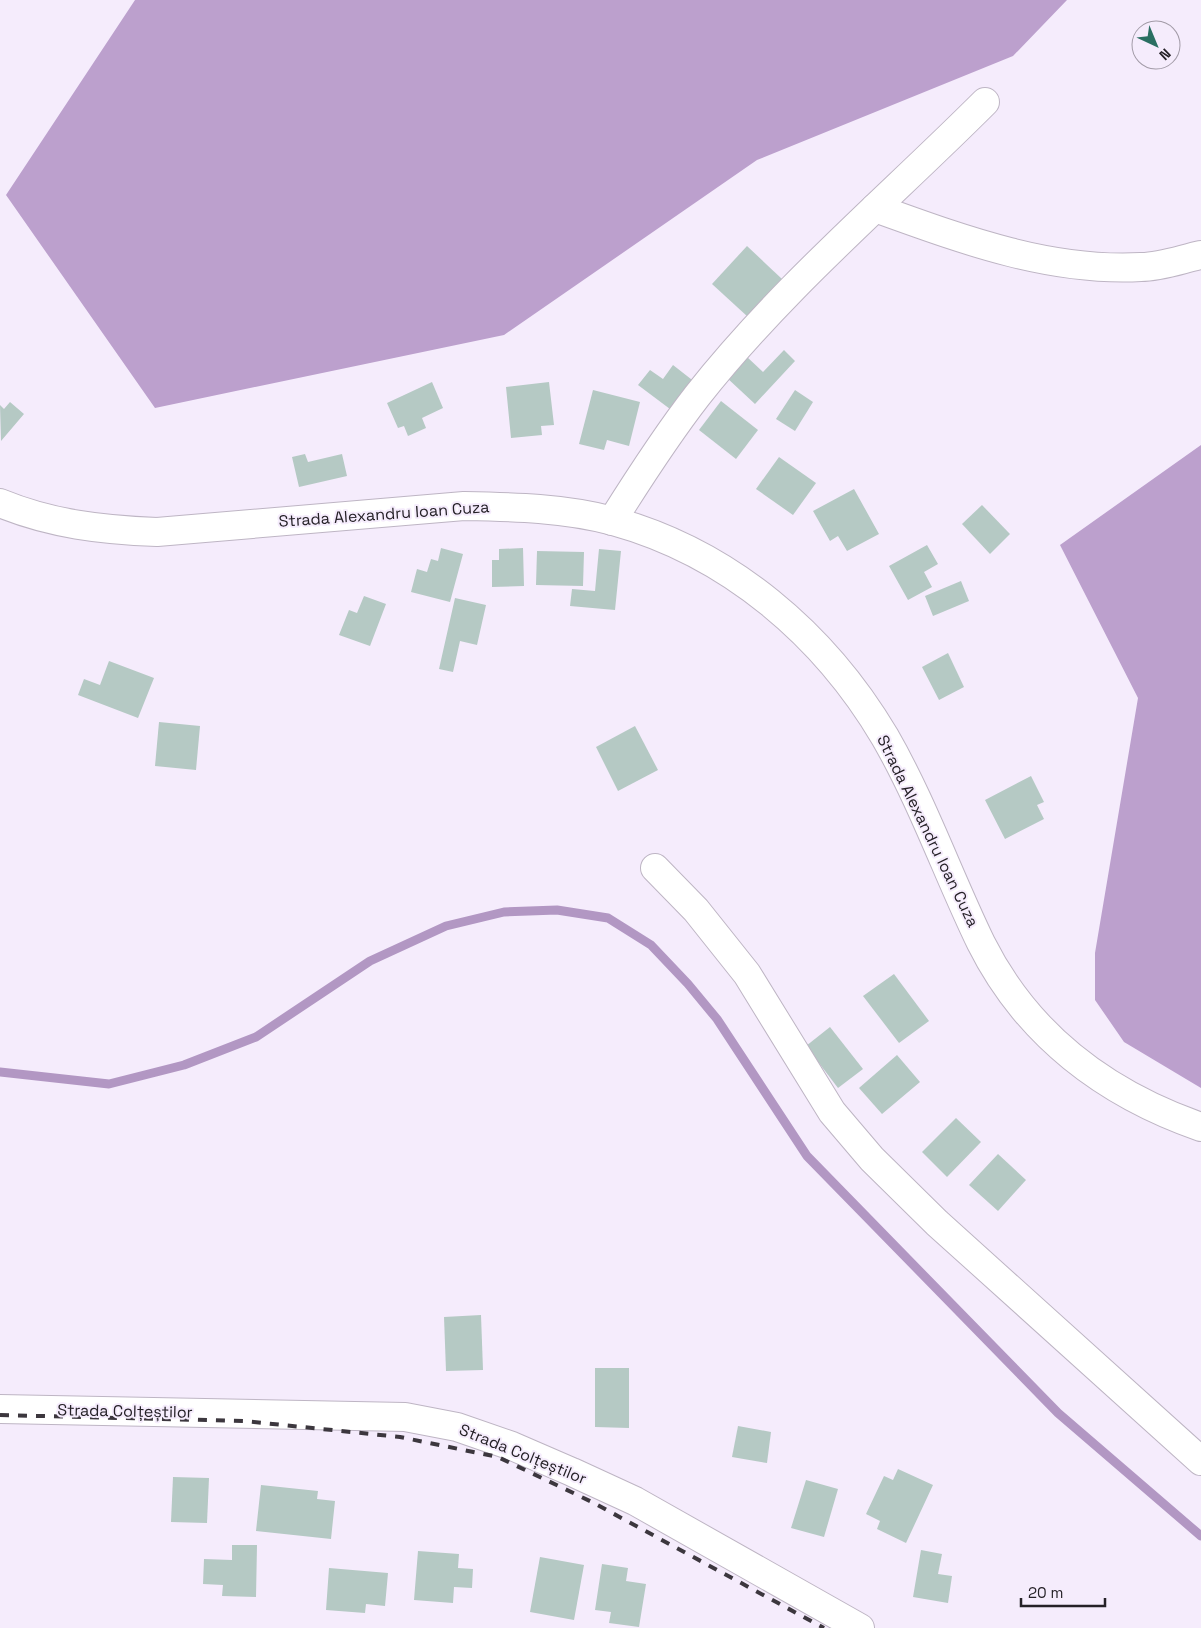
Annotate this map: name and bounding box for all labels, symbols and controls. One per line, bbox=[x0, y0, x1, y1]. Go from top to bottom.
north arrow bbox=[1131, 20, 1181, 70]
text: N bbox=[1155, 45, 1175, 64]
street label: Strada Alexandru Ioan Cuza bbox=[278, 496, 490, 532]
street label: Strada Alexandru Ioan Cuza bbox=[872, 731, 984, 931]
street label: Strada Colțeștilor bbox=[57, 1399, 193, 1423]
street label: Strada Colțeștilor bbox=[456, 1419, 590, 1489]
scale bar bbox=[1021, 1576, 1105, 1608]
text: 20 m bbox=[1028, 1583, 1063, 1602]

